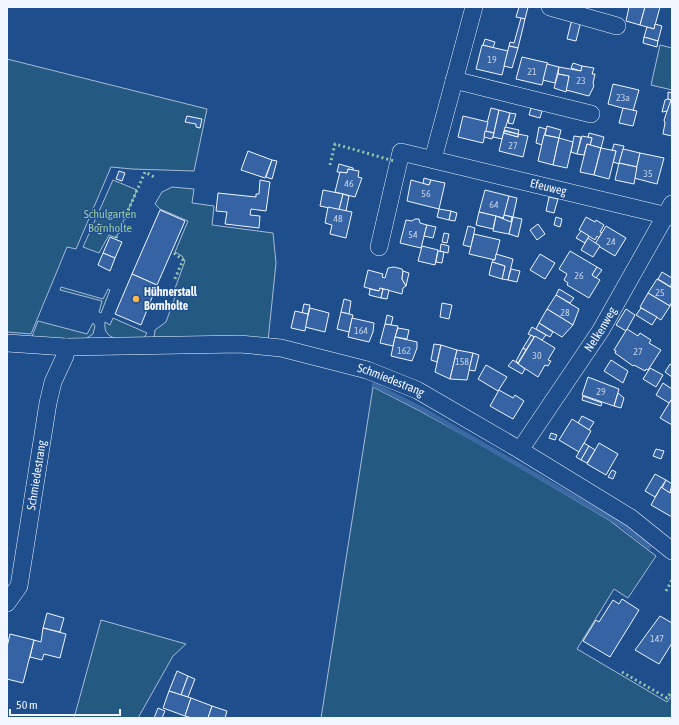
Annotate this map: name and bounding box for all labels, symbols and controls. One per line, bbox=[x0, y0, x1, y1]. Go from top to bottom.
house number: 19 bbox=[487, 54, 497, 65]
house number: 21 bbox=[527, 66, 537, 77]
house number: 23 bbox=[576, 75, 586, 86]
house number: 23a bbox=[616, 92, 630, 103]
house number: 27 bbox=[508, 140, 518, 151]
house number: 35 bbox=[643, 168, 653, 179]
street label: Efeuweg bbox=[529, 176, 569, 199]
house number: 46 bbox=[344, 178, 354, 189]
house number: 56 bbox=[421, 188, 431, 199]
house number: 64 bbox=[489, 199, 499, 210]
park label: Schulgarten Bornholte bbox=[84, 207, 136, 235]
house number: 48 bbox=[333, 213, 343, 224]
house number: 54 bbox=[408, 229, 418, 240]
house number: 24 bbox=[606, 236, 616, 247]
house number: 26 bbox=[574, 270, 584, 281]
place label: Hühnerstall Bornholte bbox=[144, 285, 198, 313]
house number: 25 bbox=[655, 287, 665, 298]
marker: Hühnerstall Bornholte bbox=[131, 294, 141, 304]
street label: Nelkenweg bbox=[581, 304, 620, 354]
house number: 28 bbox=[560, 307, 570, 318]
house number: 164 bbox=[354, 325, 368, 336]
house number: 162 bbox=[397, 345, 411, 356]
house number: 27 bbox=[633, 346, 643, 357]
house number: 30 bbox=[532, 350, 542, 361]
house number: 158 bbox=[455, 356, 469, 367]
street label: Schmiedestrang bbox=[356, 361, 428, 400]
house number: 29 bbox=[596, 386, 606, 397]
street label: Schmiedestrang bbox=[24, 438, 49, 511]
house number: 147 bbox=[650, 633, 664, 644]
scale bar bbox=[10, 691, 120, 717]
text: 50 m bbox=[16, 698, 38, 712]

